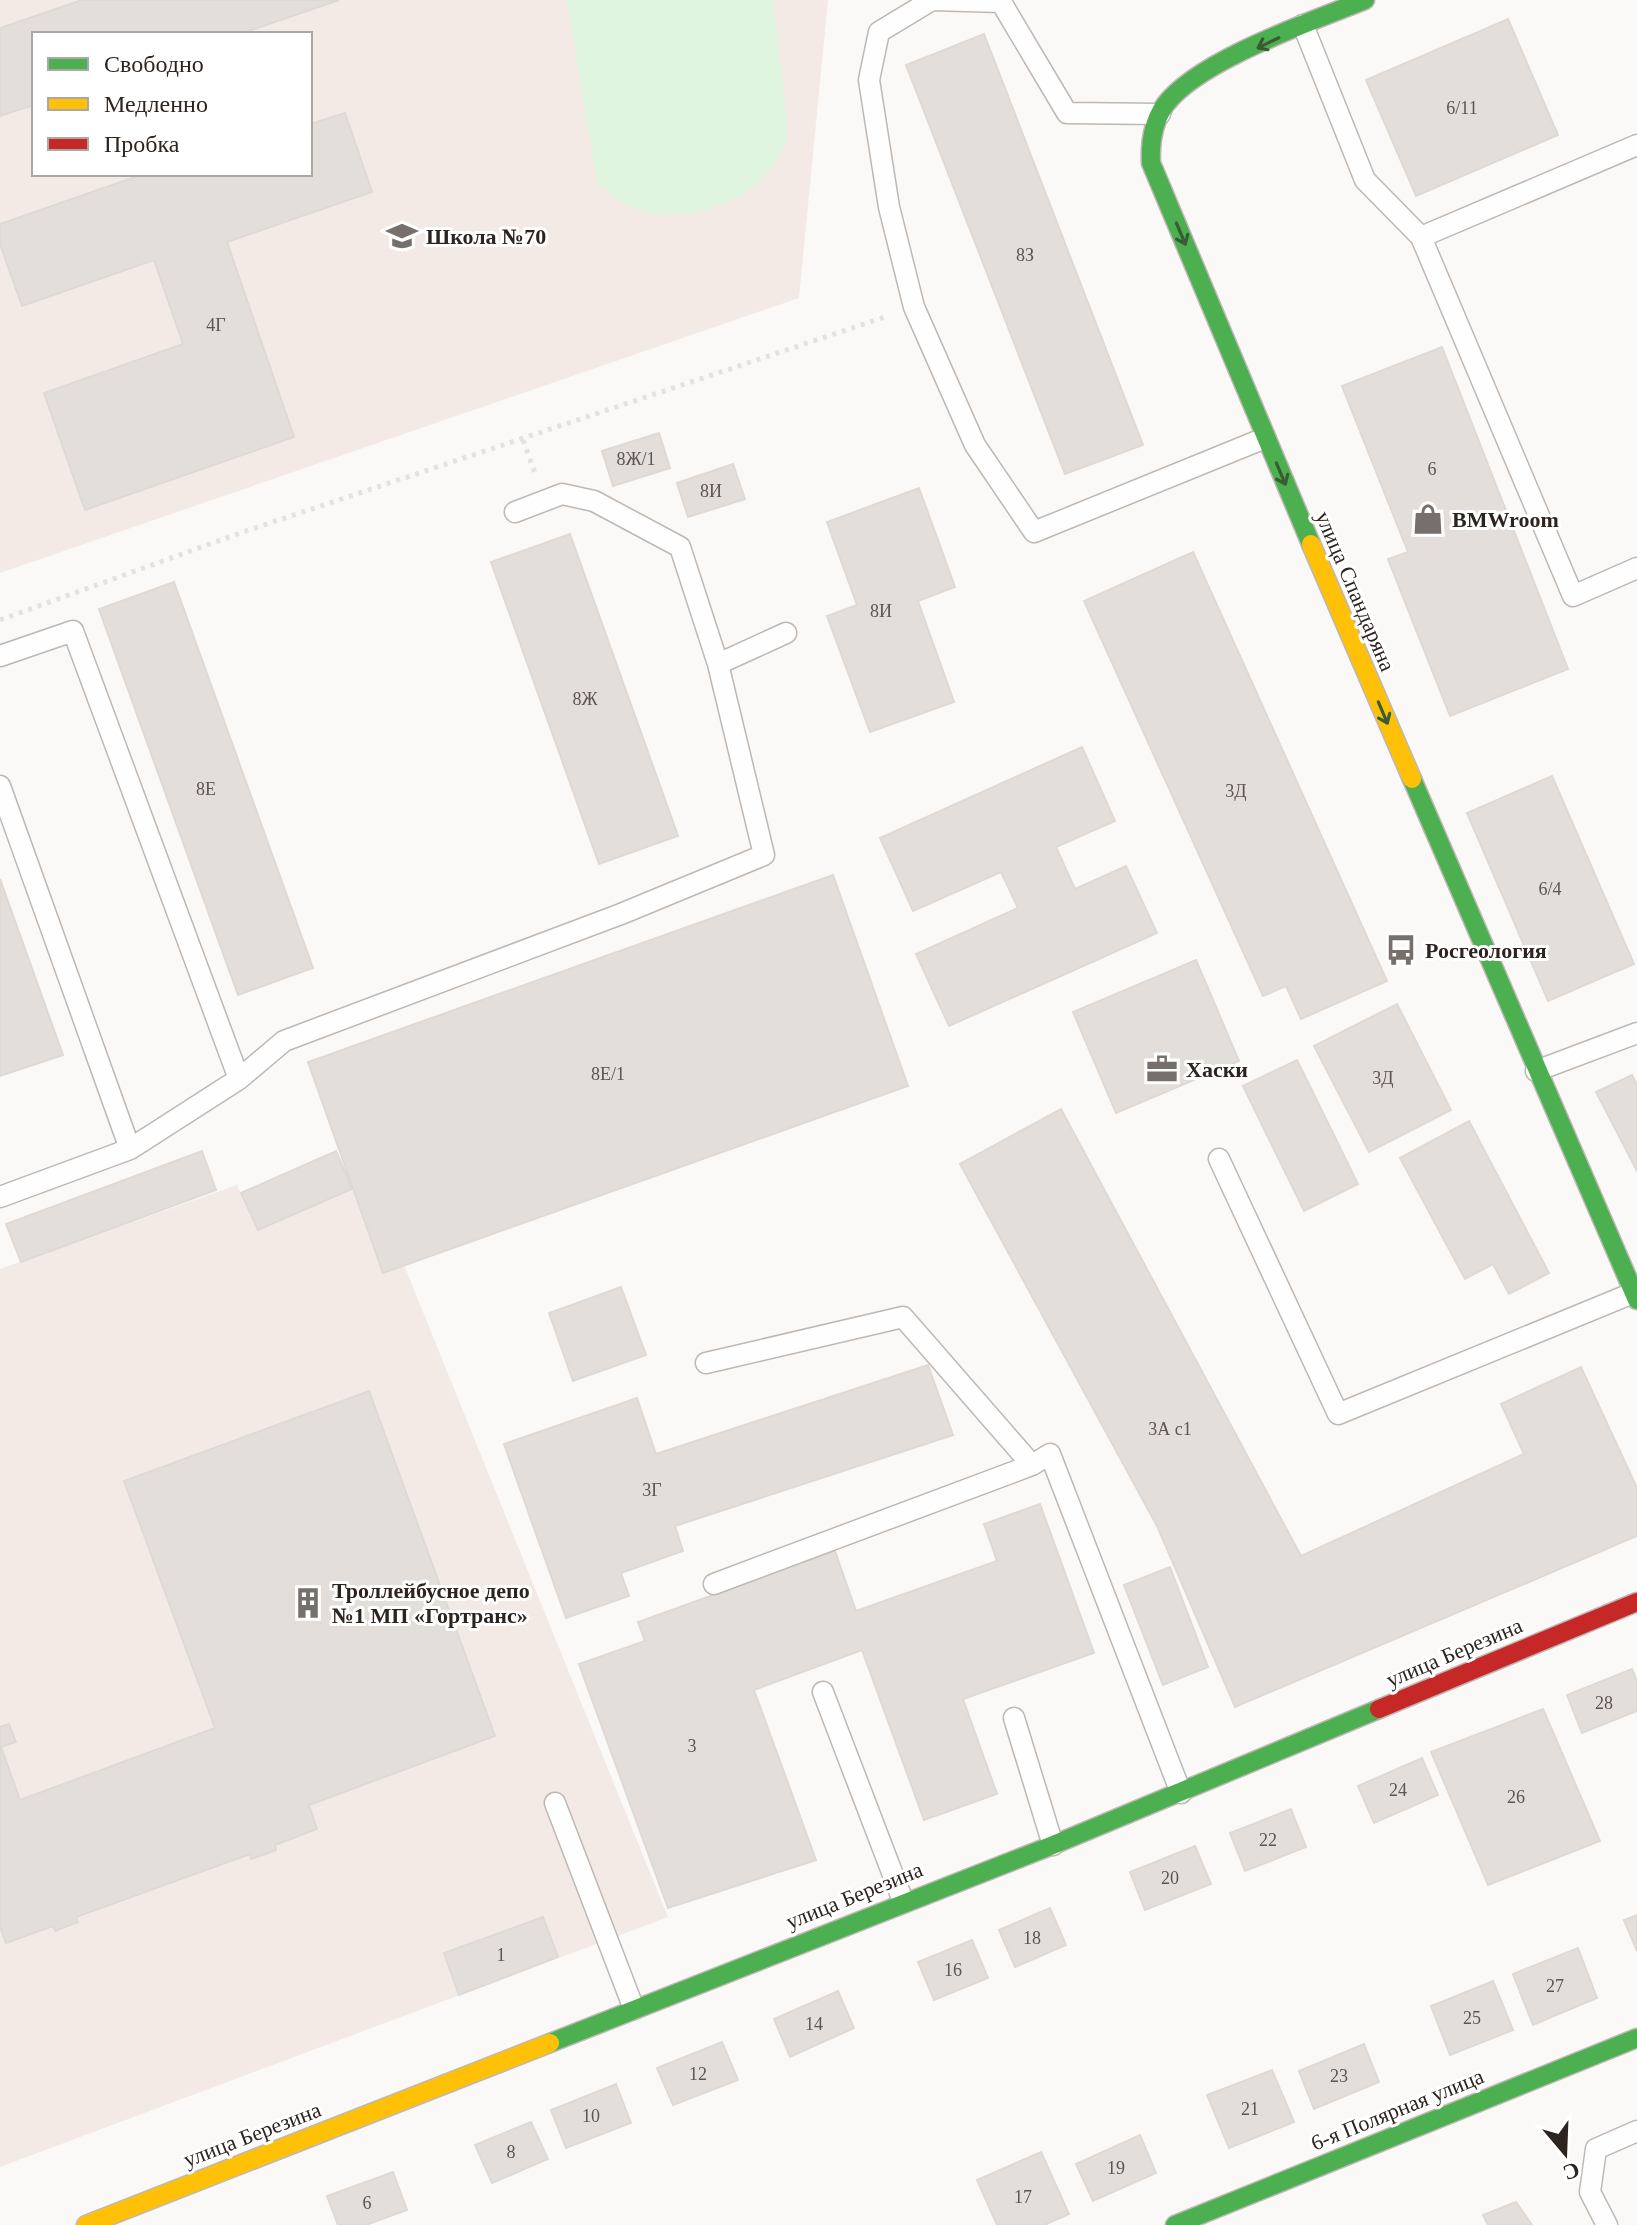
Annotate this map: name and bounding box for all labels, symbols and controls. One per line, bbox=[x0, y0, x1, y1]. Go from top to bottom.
legend bbox=[32, 32, 312, 176]
one-way arrow bbox=[1256, 36, 1280, 51]
text: Свободно bbox=[104, 51, 204, 77]
text: Медленно bbox=[104, 91, 208, 117]
house number: 6/11 bbox=[1446, 98, 1478, 118]
text: Пробка bbox=[104, 131, 180, 157]
school or university icon: Школа №70 bbox=[385, 219, 419, 253]
one-way arrow bbox=[1174, 221, 1189, 246]
place label: Школа №70 bbox=[426, 224, 546, 249]
house number: 8З bbox=[1016, 245, 1034, 265]
house number: 4Г bbox=[206, 315, 226, 335]
house number: 8Ж/1 bbox=[616, 449, 656, 469]
house number: 6 bbox=[1428, 459, 1437, 479]
one-way arrow bbox=[1274, 461, 1289, 486]
house number: 8И bbox=[700, 481, 722, 501]
shop icon: BMWroom bbox=[1411, 502, 1445, 536]
street label: улица Спандаряна bbox=[1311, 507, 1401, 675]
place label: BMWroom bbox=[1452, 507, 1559, 532]
house number: 8И bbox=[870, 601, 892, 621]
house number: 8Ж bbox=[572, 689, 598, 709]
one-way arrow bbox=[1376, 701, 1391, 725]
house number: 8Е bbox=[196, 779, 216, 799]
house number: 3Д bbox=[1225, 781, 1247, 801]
house number: 6/4 bbox=[1538, 879, 1562, 899]
bus stop icon: Росгеология bbox=[1384, 933, 1418, 967]
place label: Росгеология bbox=[1425, 938, 1547, 963]
office icon: Хаски bbox=[1145, 1052, 1179, 1086]
place label: Хаски bbox=[1186, 1057, 1248, 1082]
house number: 8Е/1 bbox=[591, 1064, 625, 1084]
house number: 3Д bbox=[1372, 1068, 1394, 1088]
house number: 3А с1 bbox=[1148, 1419, 1192, 1439]
house number: 3Г bbox=[642, 1480, 662, 1500]
place label: Троллейбусное депо №1 МП «Гортранс» bbox=[332, 1578, 530, 1628]
building icon: Троллейбусное депо №1 МП «Гортранс» bbox=[291, 1586, 325, 1620]
street label: улица Березина bbox=[1382, 1612, 1526, 1692]
house number: 28 bbox=[1595, 1693, 1613, 1713]
house number: 3 bbox=[688, 1736, 697, 1756]
house number: 24 bbox=[1389, 1780, 1407, 1800]
house number: 26 bbox=[1507, 1787, 1525, 1807]
house number: 22 bbox=[1259, 1830, 1277, 1850]
street label: улица Березина bbox=[782, 1857, 926, 1934]
house number: 20 bbox=[1161, 1868, 1179, 1888]
house number: 18 bbox=[1023, 1928, 1041, 1948]
house number: 1 bbox=[497, 1945, 506, 1965]
house number: 16 bbox=[944, 1960, 962, 1980]
house number: 27 bbox=[1546, 1976, 1564, 1996]
house number: 25 bbox=[1463, 2008, 1481, 2028]
house number: 14 bbox=[805, 2014, 823, 2034]
street label: 6-я Полярная улица bbox=[1307, 2063, 1487, 2156]
house number: 12 bbox=[689, 2064, 707, 2084]
house number: 23 bbox=[1330, 2066, 1348, 2086]
street label: улица Березина bbox=[180, 2097, 325, 2172]
house number: 21 bbox=[1241, 2099, 1259, 2119]
house number: 10 bbox=[582, 2106, 600, 2126]
north arrow bbox=[1525, 2113, 1605, 2193]
house number: 8 bbox=[507, 2142, 516, 2162]
text: С bbox=[1560, 2157, 1583, 2186]
house number: 19 bbox=[1107, 2158, 1125, 2178]
house number: 17 bbox=[1014, 2187, 1032, 2207]
house number: 6 bbox=[363, 2193, 372, 2213]

